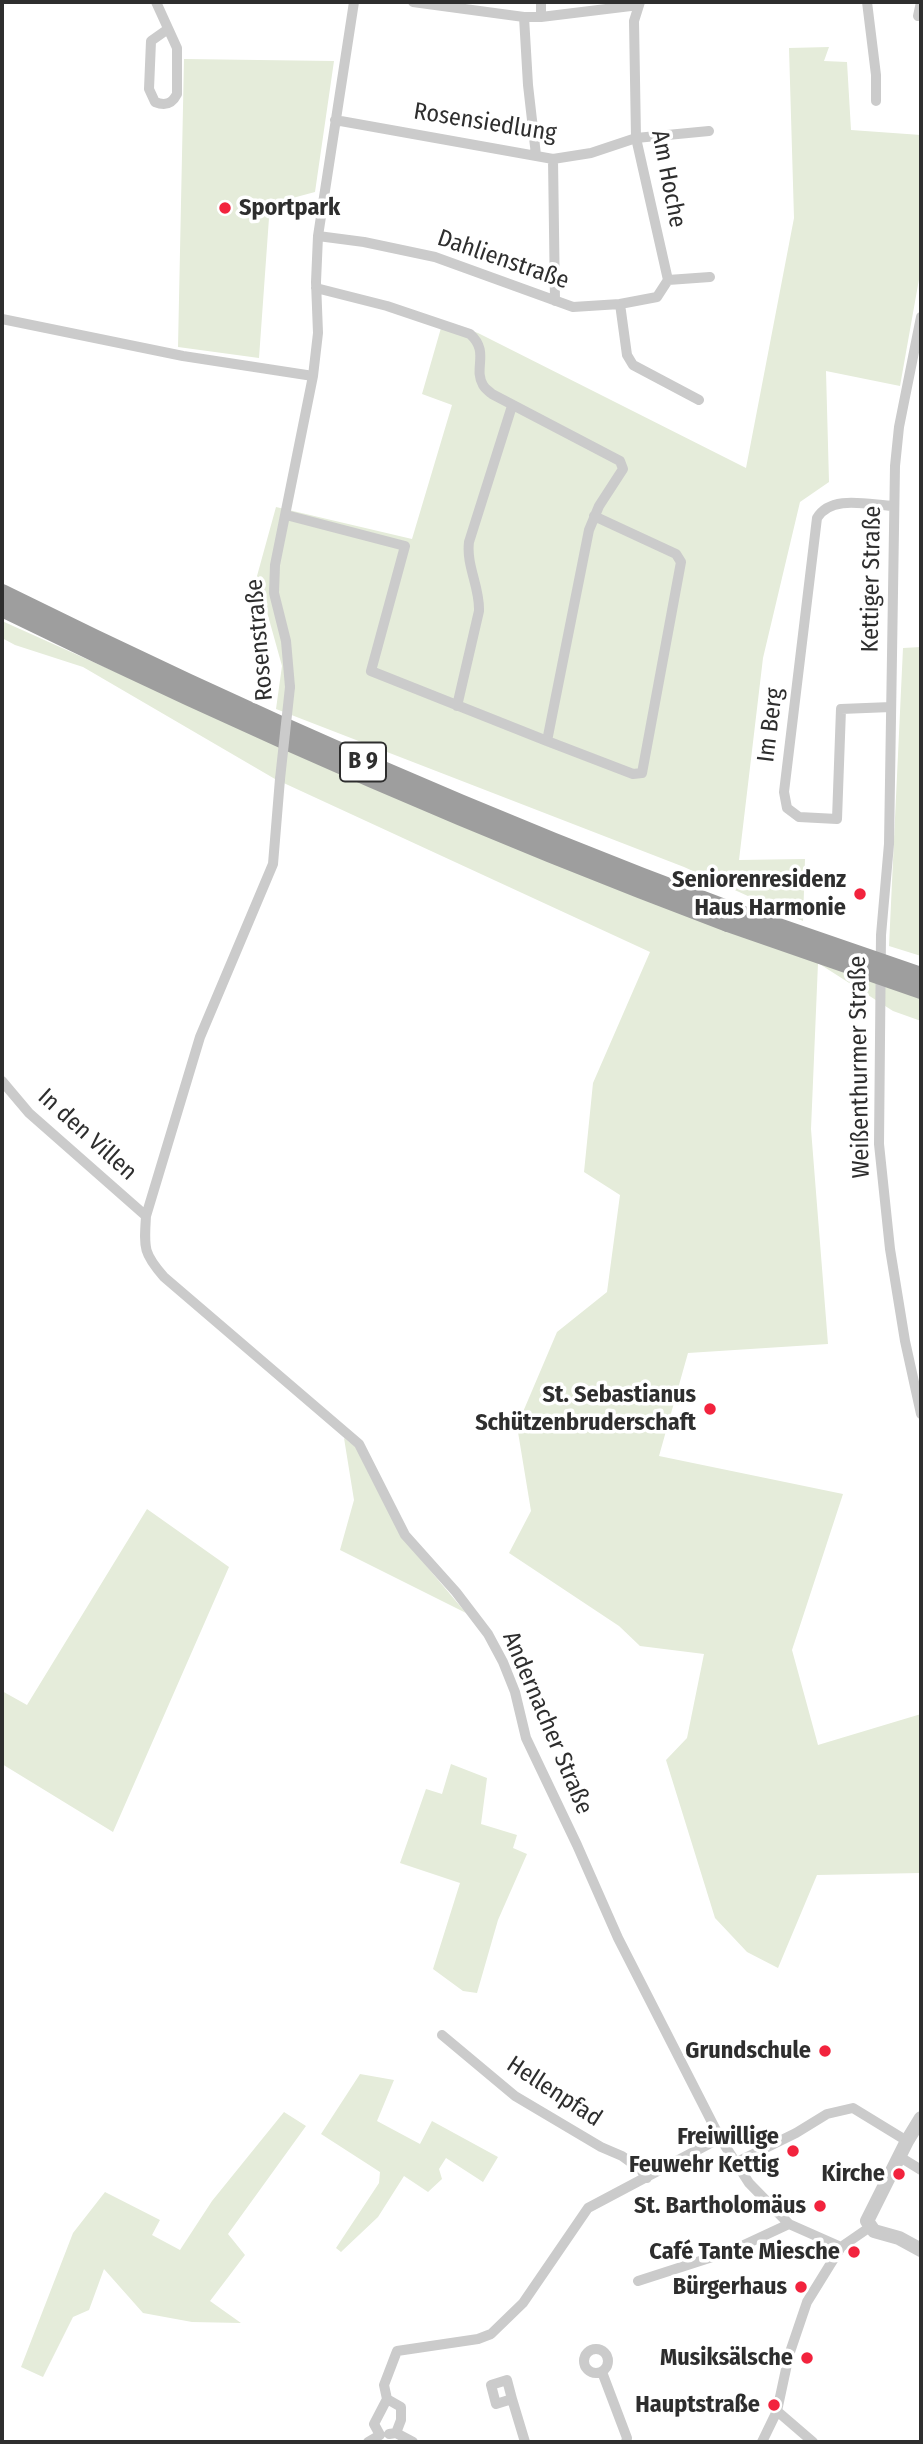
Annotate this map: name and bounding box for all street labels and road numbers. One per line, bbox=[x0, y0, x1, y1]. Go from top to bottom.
street label: Rosensiedlung bbox=[412, 98, 558, 148]
street label: Am Hoche bbox=[644, 128, 692, 230]
street label: Dahlienstraße bbox=[433, 224, 573, 296]
street label: Kettiger Straße bbox=[856, 505, 888, 653]
street label: Rosenstraße bbox=[240, 578, 280, 702]
street label: Im Berg bbox=[752, 686, 790, 764]
road number: B 9 bbox=[340, 742, 386, 782]
street label: Weißenthurmer Straße bbox=[844, 955, 876, 1179]
street label: In den Villen bbox=[32, 1083, 142, 1187]
street label: Andernacher Straße bbox=[496, 1627, 598, 1819]
street label: Hellenpfad bbox=[501, 2051, 607, 2133]

